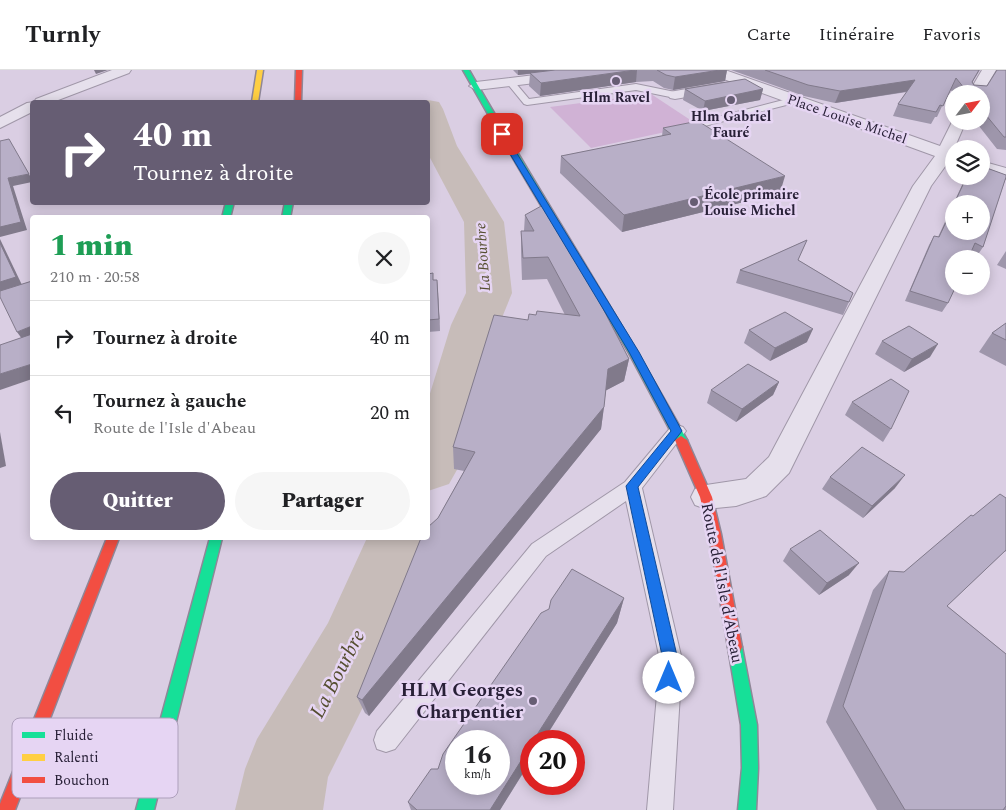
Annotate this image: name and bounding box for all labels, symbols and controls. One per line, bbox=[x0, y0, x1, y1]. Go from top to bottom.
text: Turnly bbox=[25, 17, 100, 53]
text: Carte bbox=[747, 21, 791, 48]
text: Itinéraire bbox=[819, 21, 895, 48]
text: Favoris bbox=[923, 21, 981, 48]
marker: Hlm Ravel bbox=[610, 75, 622, 87]
north arrow bbox=[945, 85, 990, 130]
map controls bbox=[945, 85, 990, 295]
place label: Hlm Ravel bbox=[582, 87, 650, 108]
street label: Place Louise Michel bbox=[784, 89, 910, 149]
marker: Hlm Gabriel Fauré bbox=[725, 94, 737, 106]
place label: Hlm Gabriel Fauré bbox=[691, 106, 772, 143]
text: 40 m bbox=[133, 109, 213, 162]
pin bbox=[481, 113, 523, 155]
icon: right bbox=[50, 120, 115, 185]
icon: arrive bbox=[488, 120, 516, 148]
button: layers bbox=[945, 140, 990, 185]
text: Tournez à droite bbox=[133, 157, 294, 190]
place label: École primaire Louise Michel bbox=[704, 184, 799, 221]
button: + bbox=[945, 195, 990, 240]
marker: École primaire Louise Michel bbox=[688, 196, 700, 208]
water label: La Bourbre bbox=[469, 222, 497, 292]
text: 1 min bbox=[50, 223, 133, 269]
button: close bbox=[358, 232, 410, 284]
button: − bbox=[945, 250, 990, 295]
text: 210 m · 20:58 bbox=[50, 265, 140, 289]
icon: right bbox=[50, 324, 78, 352]
text: Tournez à droite bbox=[93, 324, 237, 353]
text: 40 m bbox=[370, 324, 410, 353]
text: Tournez à gauche bbox=[93, 387, 246, 416]
icon: left bbox=[50, 399, 78, 427]
text: 20 m bbox=[370, 399, 410, 428]
text: Route de l'Isle d'Abeau bbox=[93, 416, 256, 440]
button: Quitter bbox=[50, 472, 225, 530]
button: Partager bbox=[235, 472, 410, 530]
street label: Route de l'Isle d'Abeau bbox=[695, 501, 749, 665]
water label: La Bourbre bbox=[302, 624, 374, 724]
position arrow bbox=[642, 651, 694, 703]
place label: HLM Georges Charpentier bbox=[400, 676, 524, 727]
marker: HLM Georges Charpentier bbox=[527, 695, 539, 707]
legend bbox=[12, 718, 178, 798]
text: Fluide bbox=[54, 725, 93, 746]
speed limit sign: 20 bbox=[520, 730, 585, 795]
text: 16 bbox=[463, 737, 492, 775]
text: Ralenti bbox=[54, 747, 99, 768]
text: km/h bbox=[464, 765, 491, 784]
text: Bouchon bbox=[54, 770, 109, 791]

